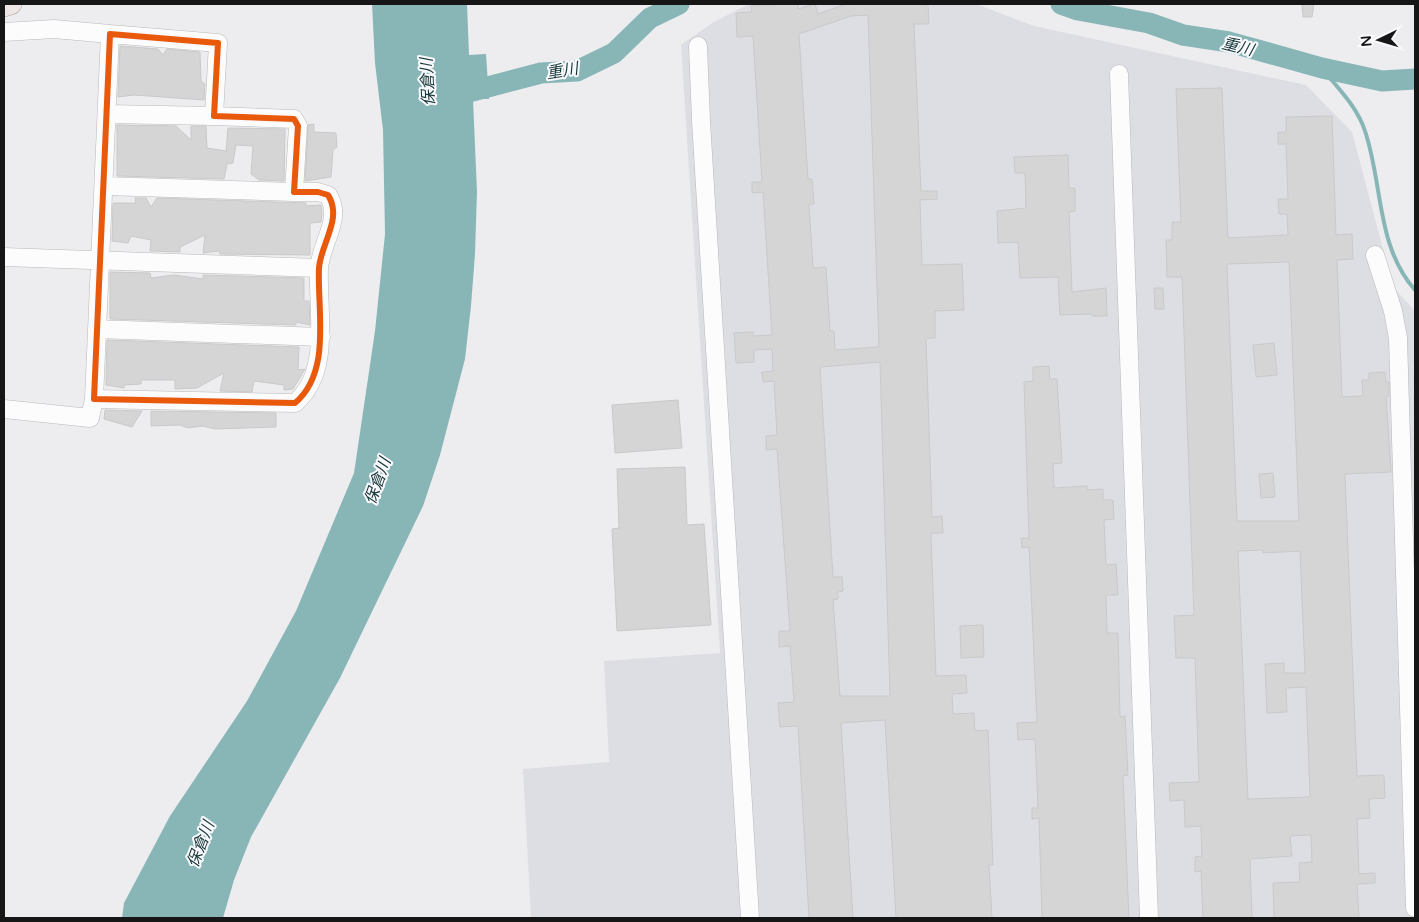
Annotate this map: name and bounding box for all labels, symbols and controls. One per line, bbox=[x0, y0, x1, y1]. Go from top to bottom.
north arrow bbox=[1354, 15, 1404, 65]
water label: 重川 bbox=[1220, 33, 1258, 61]
text: N bbox=[1358, 35, 1376, 47]
water label: 保倉川 bbox=[417, 55, 439, 106]
water label: 重川 bbox=[545, 58, 581, 83]
water label: 保倉川 bbox=[360, 453, 396, 507]
water label: 保倉川 bbox=[183, 817, 220, 870]

